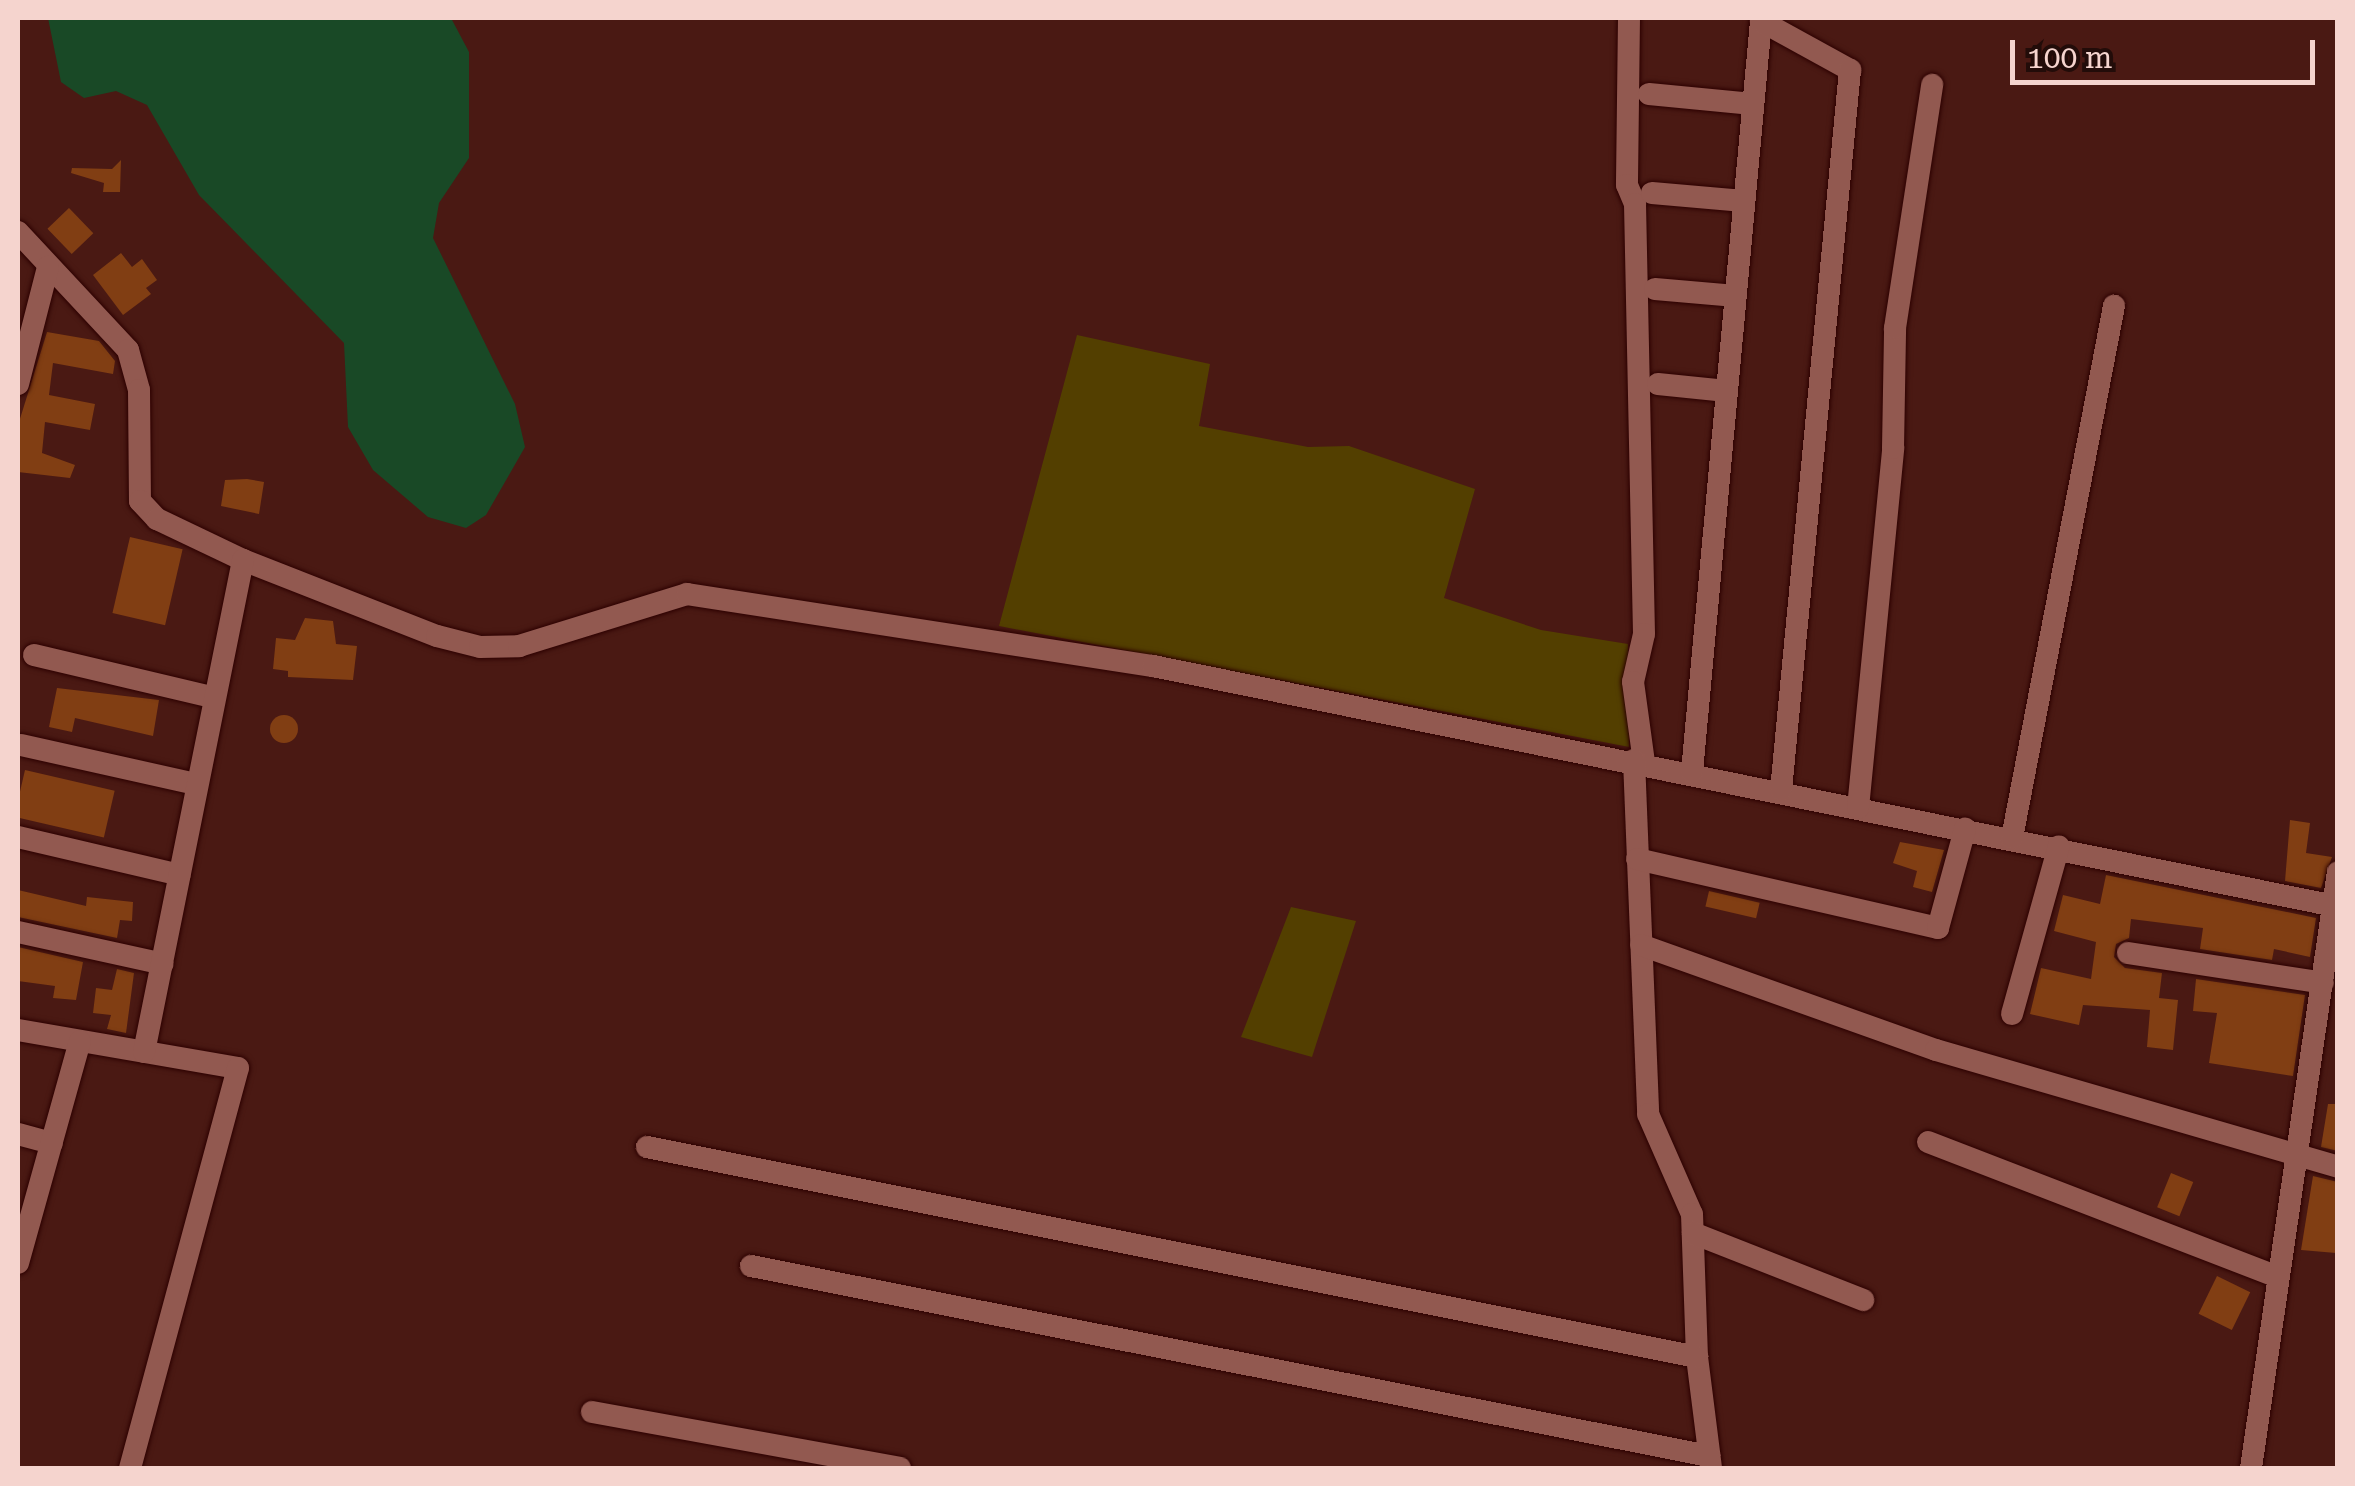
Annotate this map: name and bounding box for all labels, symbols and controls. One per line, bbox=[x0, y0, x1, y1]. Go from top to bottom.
scale bar bbox=[2015, 20, 2320, 82]
text: 100 m bbox=[2027, 40, 2112, 75]

